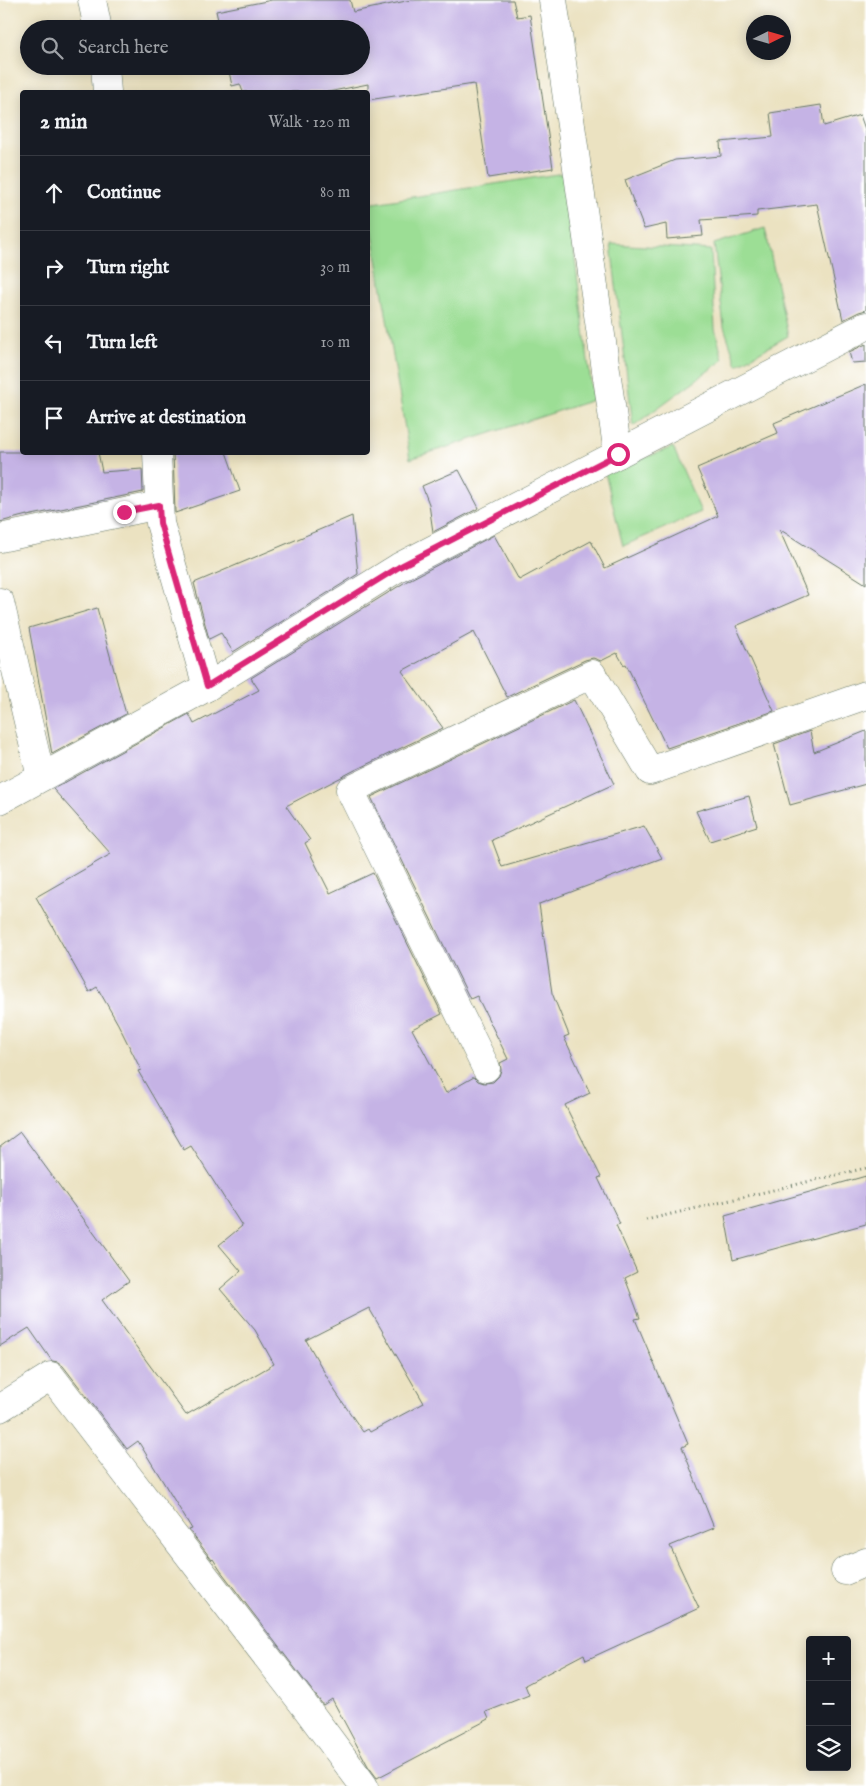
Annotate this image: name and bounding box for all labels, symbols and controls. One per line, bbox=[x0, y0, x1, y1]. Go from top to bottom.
north arrow bbox=[746, 15, 791, 60]
search box bbox=[20, 20, 370, 75]
icon: search bbox=[38, 34, 66, 62]
text: Search here bbox=[78, 36, 169, 60]
text: 2 min bbox=[40, 109, 87, 136]
text: Walk · 120 m bbox=[268, 113, 350, 133]
icon: ahead bbox=[40, 179, 68, 207]
text: Continue bbox=[87, 181, 161, 205]
text: 80 m bbox=[320, 183, 350, 203]
icon: right bbox=[40, 254, 68, 282]
text: Turn right bbox=[87, 256, 169, 280]
text: 30 m bbox=[320, 258, 350, 278]
icon: left bbox=[40, 329, 68, 357]
text: Turn left bbox=[87, 331, 158, 355]
text: 10 m bbox=[320, 333, 350, 353]
icon: arrive bbox=[40, 404, 68, 432]
text: Arrive at destination bbox=[87, 406, 246, 430]
route start bbox=[607, 443, 630, 466]
route end bbox=[113, 501, 136, 524]
map controls bbox=[806, 1636, 851, 1771]
button: + bbox=[806, 1636, 851, 1681]
button: − bbox=[806, 1681, 851, 1726]
button: layers bbox=[806, 1726, 851, 1771]

